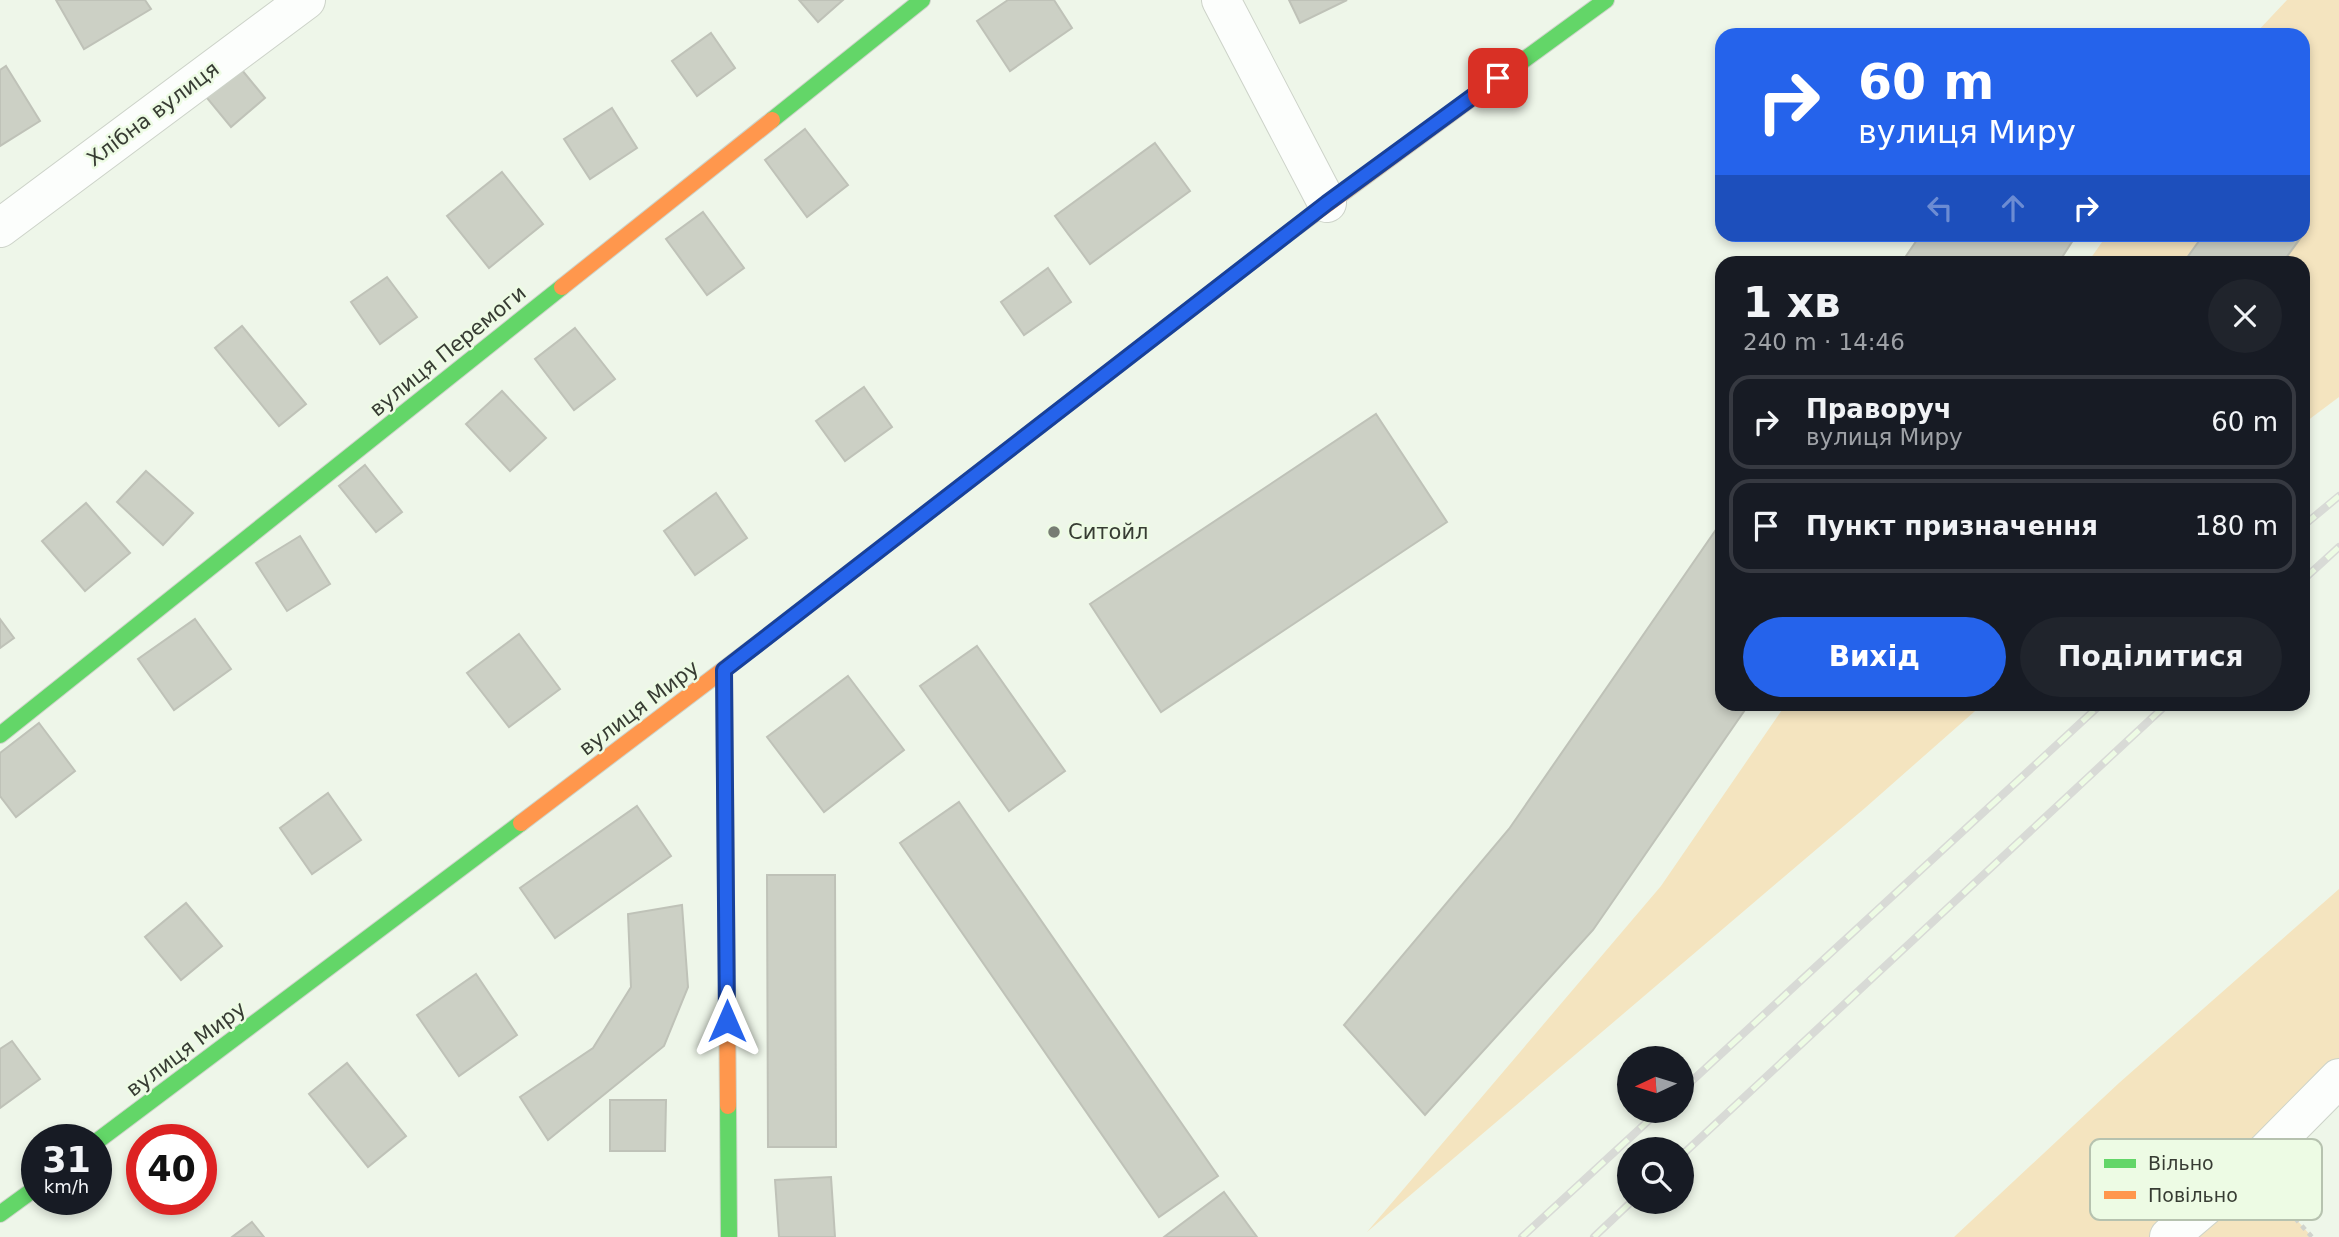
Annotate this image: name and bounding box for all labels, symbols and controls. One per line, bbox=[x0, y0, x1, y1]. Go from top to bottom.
pin bbox=[1468, 48, 1528, 108]
text: 60 m bbox=[1858, 54, 1994, 111]
icon: right bbox=[1743, 56, 1834, 147]
street label: Хлібна вулиця bbox=[82, 57, 224, 171]
icon: arrive bbox=[1479, 59, 1517, 97]
text: вулиця Миру bbox=[1858, 113, 2076, 151]
icon: left bbox=[1921, 189, 1959, 227]
icon: ahead bbox=[1994, 189, 2032, 227]
icon: right bbox=[2067, 189, 2105, 227]
text: 1 хв bbox=[1743, 278, 1841, 327]
button: close bbox=[2208, 279, 2282, 353]
street label: вулиця Перемоги bbox=[365, 281, 531, 421]
text: 240 m · 14:46 bbox=[1743, 329, 1905, 355]
text: Праворуч bbox=[1806, 394, 1952, 424]
icon: right bbox=[1747, 403, 1785, 441]
text: 60 m bbox=[2211, 407, 2278, 437]
text: вулиця Миру bbox=[1806, 424, 1963, 450]
icon: arrive bbox=[1747, 507, 1785, 545]
text: Пункт призначення bbox=[1806, 511, 2098, 541]
text: 180 m bbox=[2195, 511, 2278, 541]
place label: Ситойл bbox=[1068, 520, 1148, 544]
marker: Ситойл bbox=[1046, 524, 1062, 540]
button: Вихід bbox=[1743, 617, 2006, 697]
button: Поділитися bbox=[2020, 617, 2282, 697]
street label: вулиця Миру bbox=[575, 655, 703, 761]
position arrow bbox=[690, 984, 764, 1058]
street label: вулиця Миру bbox=[122, 996, 250, 1102]
north arrow bbox=[1617, 1046, 1694, 1124]
map controls bbox=[1617, 1046, 1694, 1214]
speed limit sign: 40 bbox=[126, 1124, 217, 1215]
button: search bbox=[1617, 1137, 1694, 1214]
legend bbox=[2090, 1139, 2322, 1220]
text: 31 bbox=[42, 1140, 91, 1180]
text: Вільно bbox=[2148, 1152, 2214, 1174]
text: km/h bbox=[44, 1176, 89, 1197]
text: Повільно bbox=[2148, 1184, 2238, 1206]

